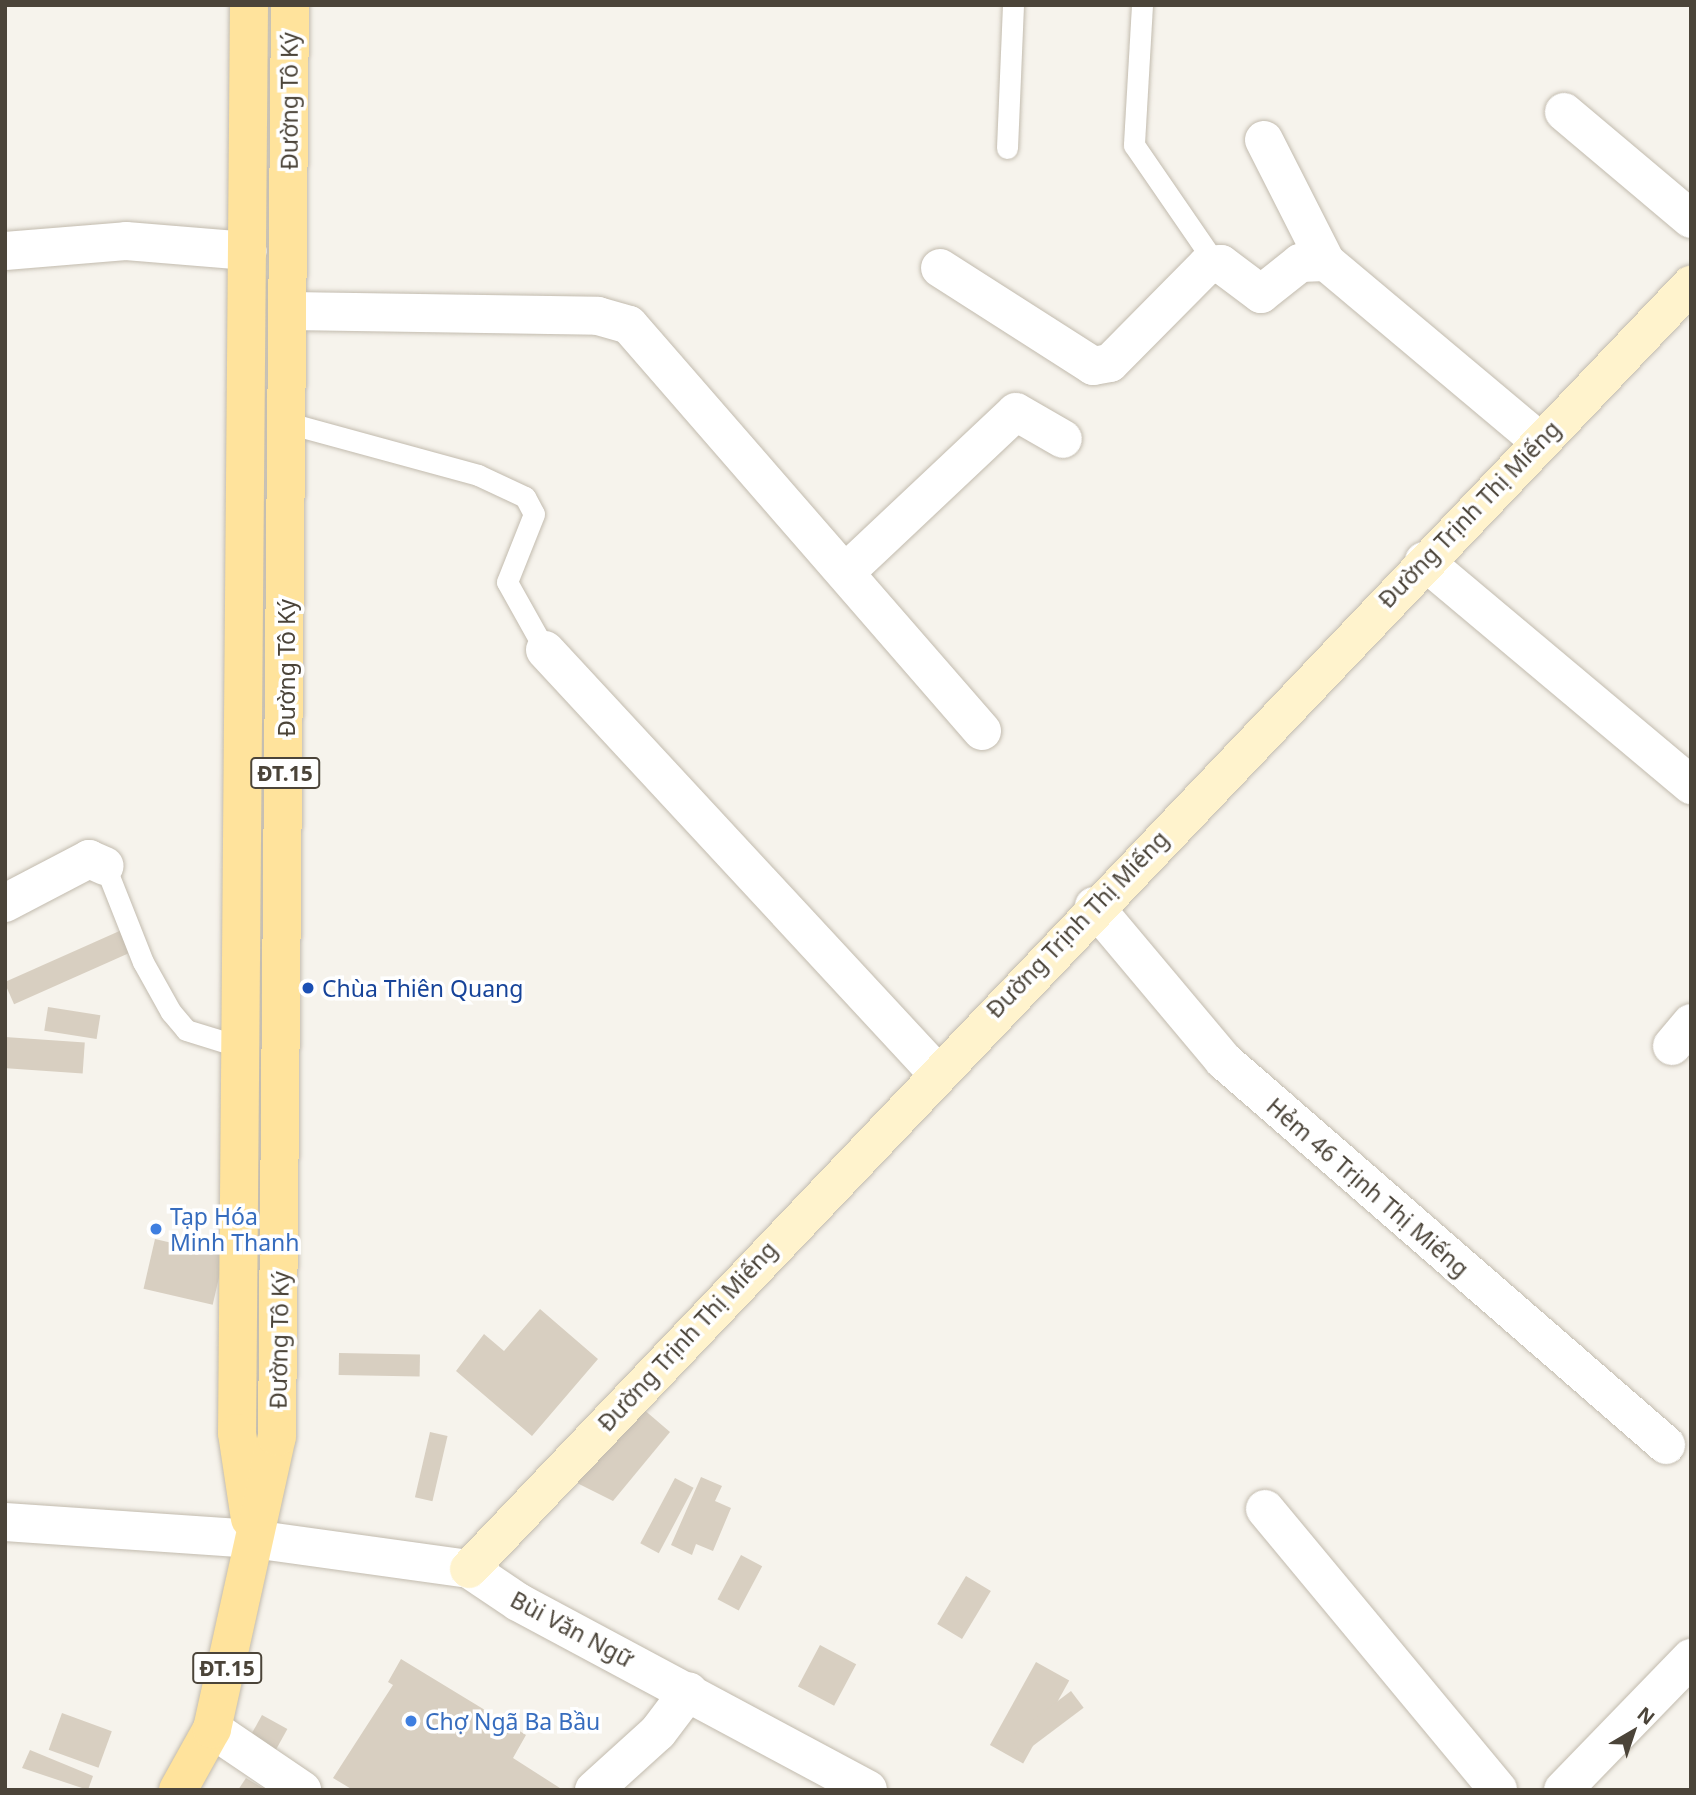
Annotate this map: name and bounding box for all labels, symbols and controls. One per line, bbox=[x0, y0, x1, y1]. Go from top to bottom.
street label: Đường Tô Ký bbox=[275, 32, 303, 170]
street label: Đường Trịnh Thị Miếng bbox=[1372, 415, 1566, 613]
street label: Đường Tô Ký bbox=[272, 599, 300, 737]
road number: ĐT.15 bbox=[250, 756, 320, 790]
street label: Đường Trịnh Thị Miếng bbox=[980, 825, 1174, 1023]
place label: Chùa Thiên Quang bbox=[322, 974, 523, 1002]
marker: Chùa Thiên Quang bbox=[300, 980, 316, 996]
street label: Hẻm 46 Trịnh Thị Miếng bbox=[1261, 1092, 1475, 1282]
place label: Tạp Hóa Minh Thanh bbox=[170, 1202, 300, 1256]
marker: Tạp Hóa Minh Thanh bbox=[148, 1221, 164, 1237]
street label: Đường Trịnh Thị Miếng bbox=[592, 1235, 782, 1437]
street label: Đường Tô Ký bbox=[264, 1271, 294, 1409]
street label: Bùi Văn Ngữ bbox=[506, 1585, 638, 1673]
road number: ĐT.15 bbox=[192, 1650, 262, 1686]
north arrow bbox=[1598, 1697, 1668, 1767]
text: N bbox=[1632, 1701, 1660, 1731]
place label: Chợ Ngã Ba Bầu bbox=[425, 1707, 600, 1735]
marker: Chợ Ngã Ba Bầu bbox=[403, 1713, 419, 1729]

